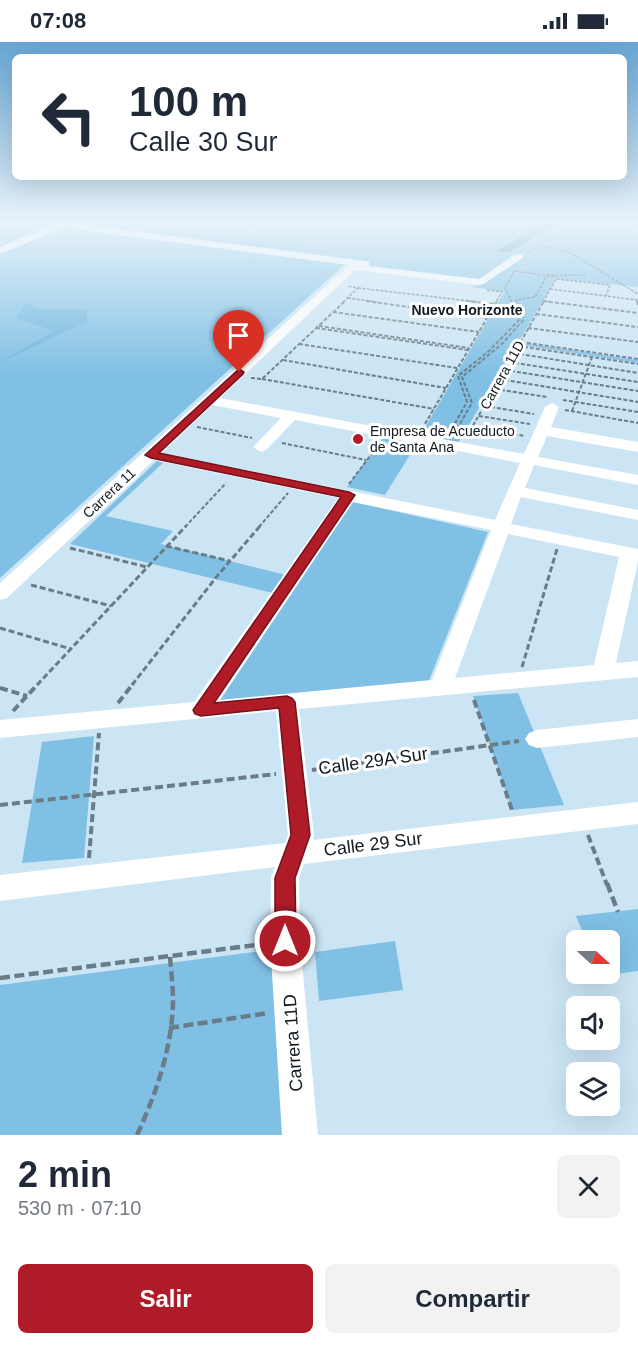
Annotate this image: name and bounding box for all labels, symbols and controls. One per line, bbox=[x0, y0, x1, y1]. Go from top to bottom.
text: 07:08 bbox=[30, 8, 86, 33]
icon: left bbox=[30, 78, 108, 156]
text: 100 m bbox=[129, 78, 248, 125]
text: Calle 30 Sur bbox=[129, 127, 278, 157]
district label: Nuevo Horizonte bbox=[411, 302, 523, 318]
pin bbox=[213, 310, 264, 372]
icon: arrive bbox=[222, 319, 255, 352]
street label: Carrera 11D bbox=[477, 338, 527, 412]
place label: Empresa de Acueducto de Santa Ana bbox=[370, 423, 515, 455]
marker: Empresa de Acueducto de Santa Ana bbox=[351, 432, 365, 446]
street label: Carrera 11 bbox=[79, 465, 139, 521]
street label: Calle 29A Sur bbox=[317, 743, 429, 779]
street label: Calle 29 Sur bbox=[323, 828, 423, 860]
position arrow bbox=[253, 909, 317, 973]
north arrow bbox=[566, 930, 620, 984]
map controls bbox=[566, 930, 620, 1116]
street label: Carrera 11D bbox=[280, 994, 306, 1092]
button: sound bbox=[566, 996, 620, 1050]
button: layers bbox=[566, 1062, 620, 1116]
text: 2 min bbox=[18, 1154, 112, 1195]
button: close bbox=[557, 1155, 620, 1218]
text: 530 m · 07:10 bbox=[18, 1197, 141, 1219]
button: Salir bbox=[18, 1264, 313, 1333]
button: Compartir bbox=[325, 1264, 620, 1333]

